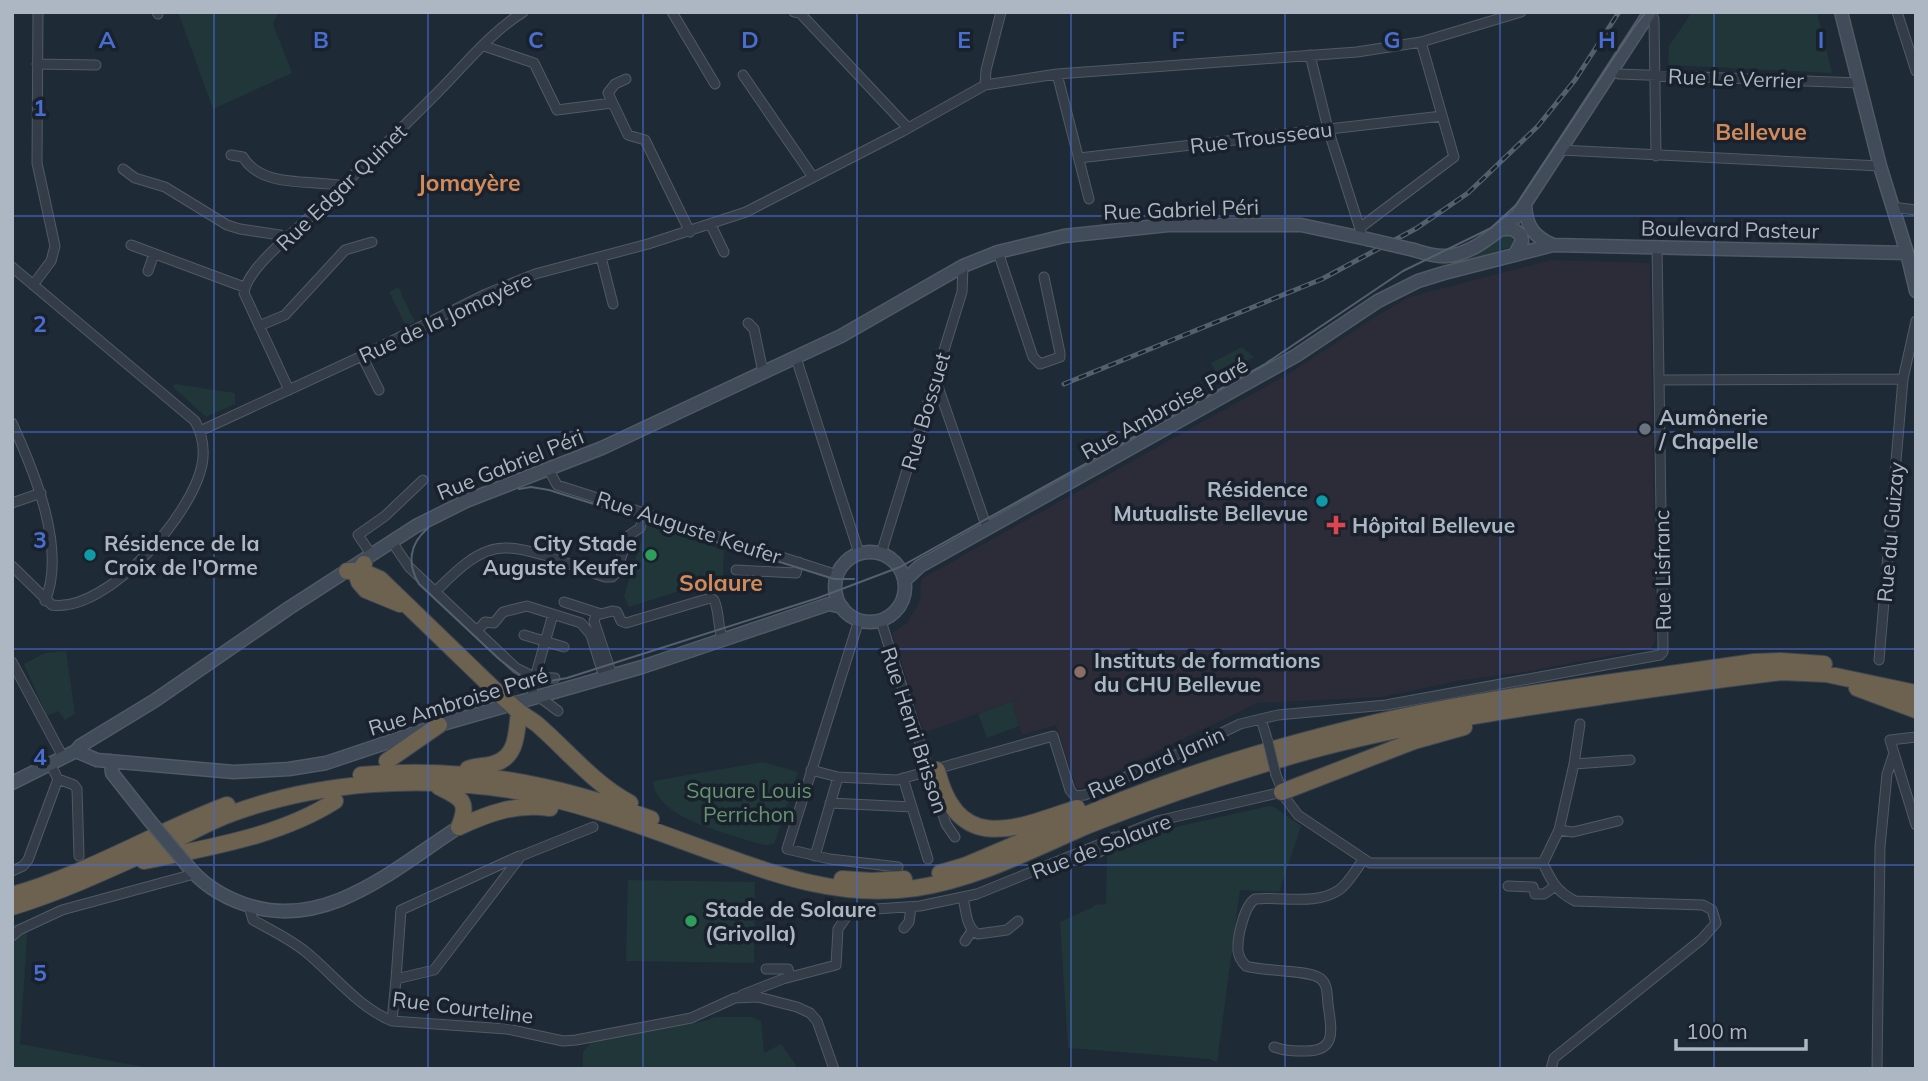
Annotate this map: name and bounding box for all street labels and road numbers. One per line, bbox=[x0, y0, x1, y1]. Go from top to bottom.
street label: Rue Le Verrier bbox=[1668, 63, 1805, 93]
street label: Rue Trousseau bbox=[1188, 115, 1334, 159]
street label: Rue Edgar Quinet bbox=[270, 118, 412, 256]
street label: Rue Gabriel Péri bbox=[1103, 193, 1259, 225]
street label: Boulevard Pasteur bbox=[1641, 214, 1820, 244]
street label: Rue de la Jomayère bbox=[355, 266, 535, 368]
street label: Rue Bossuet bbox=[895, 349, 955, 473]
street label: Rue Ambroise Paré bbox=[1076, 351, 1252, 465]
street label: Rue Gabriel Péri bbox=[433, 423, 587, 505]
street label: Rue du Guizay bbox=[1871, 461, 1909, 603]
street label: Rue Auguste Keufer bbox=[593, 485, 785, 569]
street label: Rue Lisfranc bbox=[1648, 510, 1676, 630]
street label: Rue Henri Brisson bbox=[876, 643, 954, 817]
street label: Rue Ambroise Paré bbox=[365, 661, 551, 741]
street label: Rue Dard Janin bbox=[1084, 720, 1228, 804]
street label: Rue de Solaure bbox=[1028, 808, 1174, 884]
street label: Rue Courteline bbox=[391, 985, 535, 1029]

